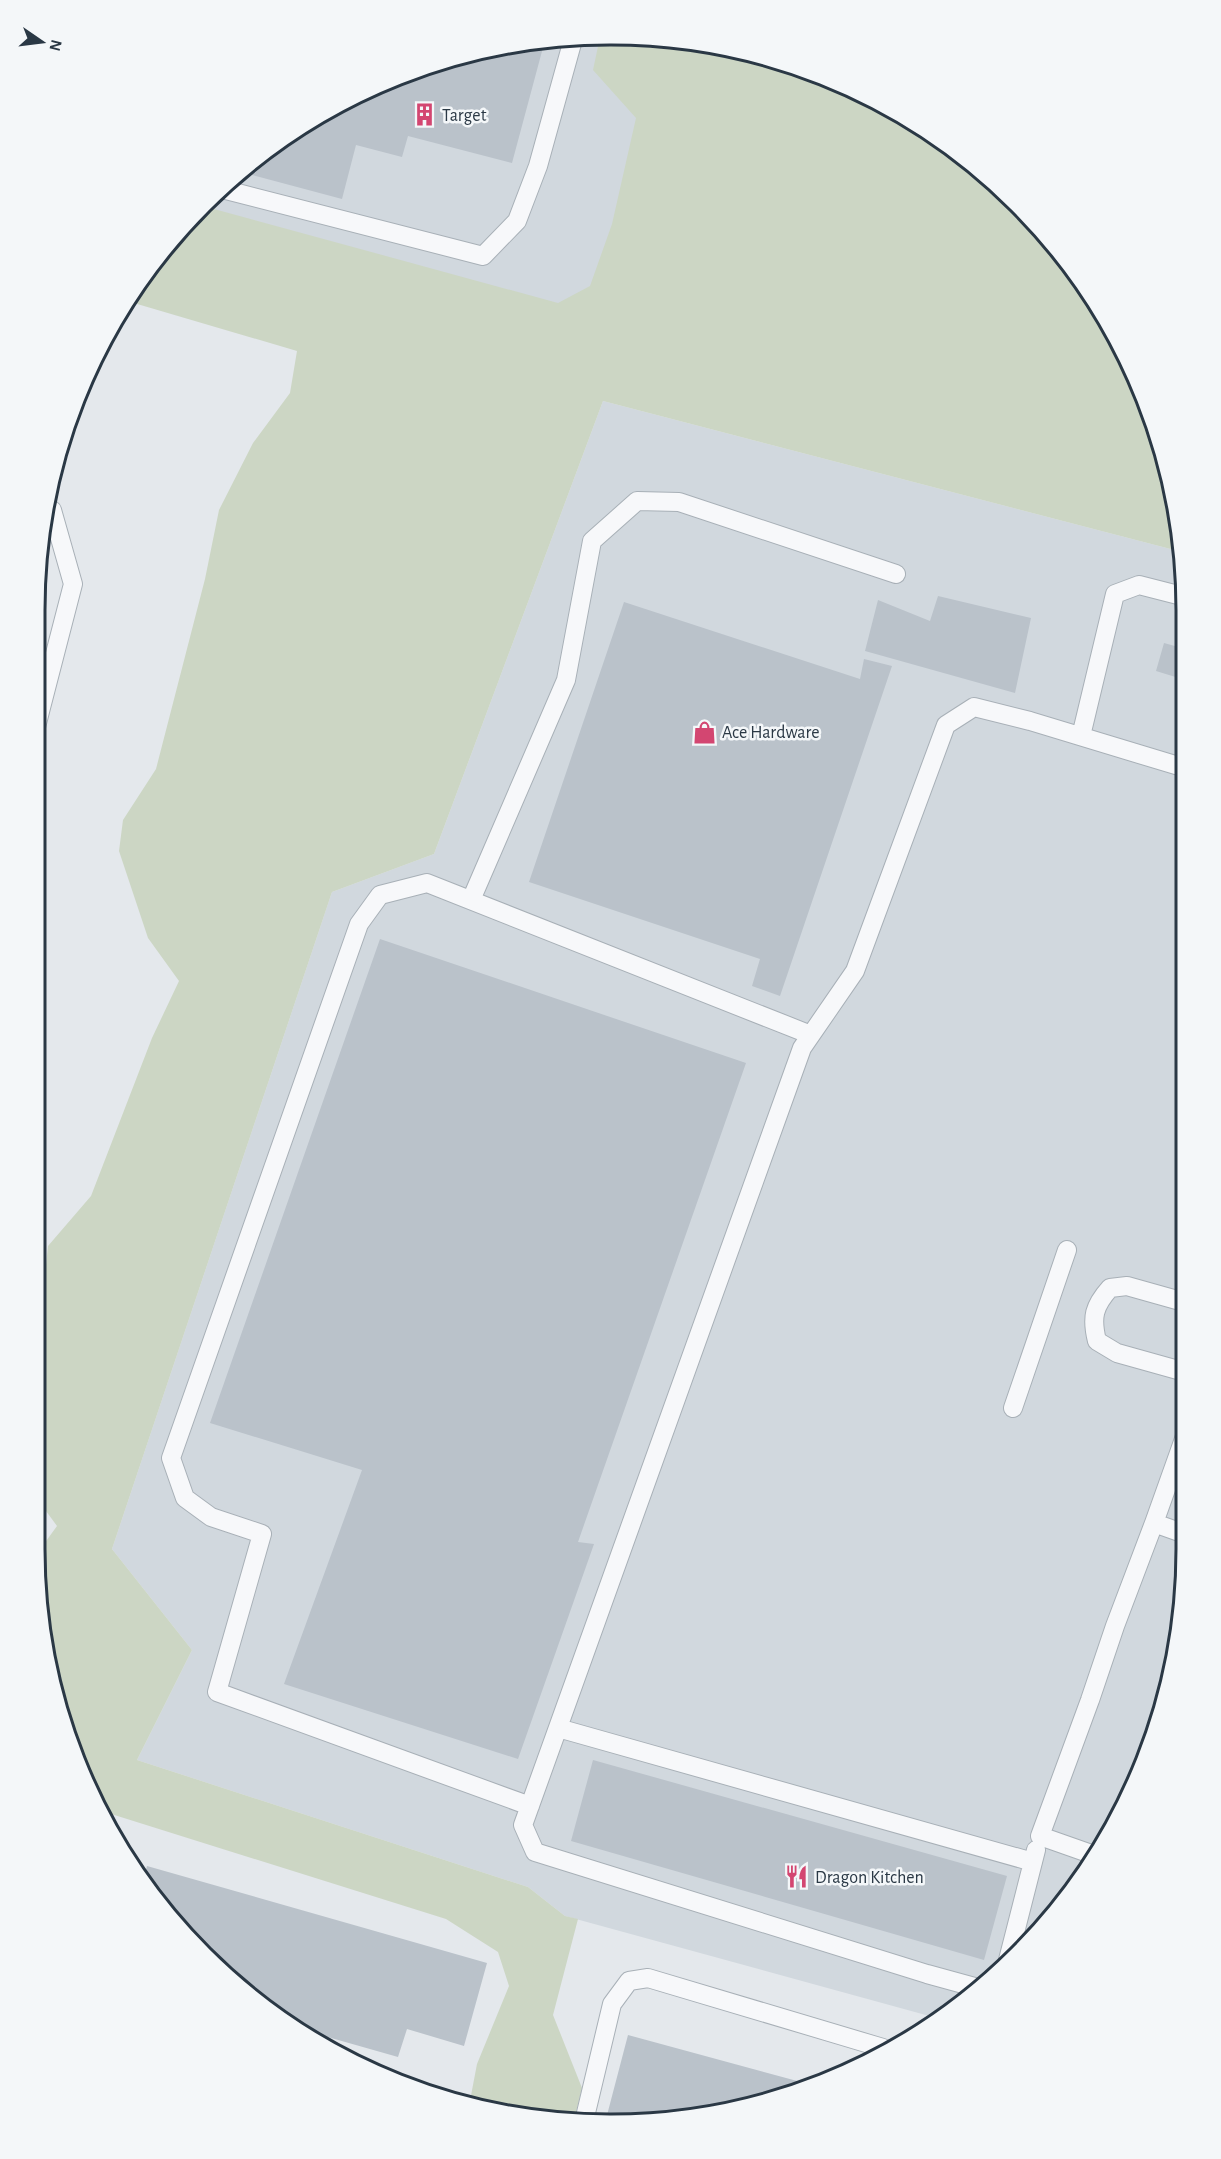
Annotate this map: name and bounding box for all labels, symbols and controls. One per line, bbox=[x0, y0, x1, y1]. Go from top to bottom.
north arrow bbox=[12, 12, 72, 72]
text: N bbox=[46, 38, 65, 53]
building icon: Target bbox=[411, 102, 437, 128]
place label: Target bbox=[442, 107, 487, 125]
shop icon: Ace Hardware bbox=[691, 719, 717, 745]
place label: Ace Hardware bbox=[722, 724, 820, 742]
restaurant icon: Dragon Kitchen bbox=[784, 1864, 810, 1890]
place label: Dragon Kitchen bbox=[815, 1869, 924, 1887]

